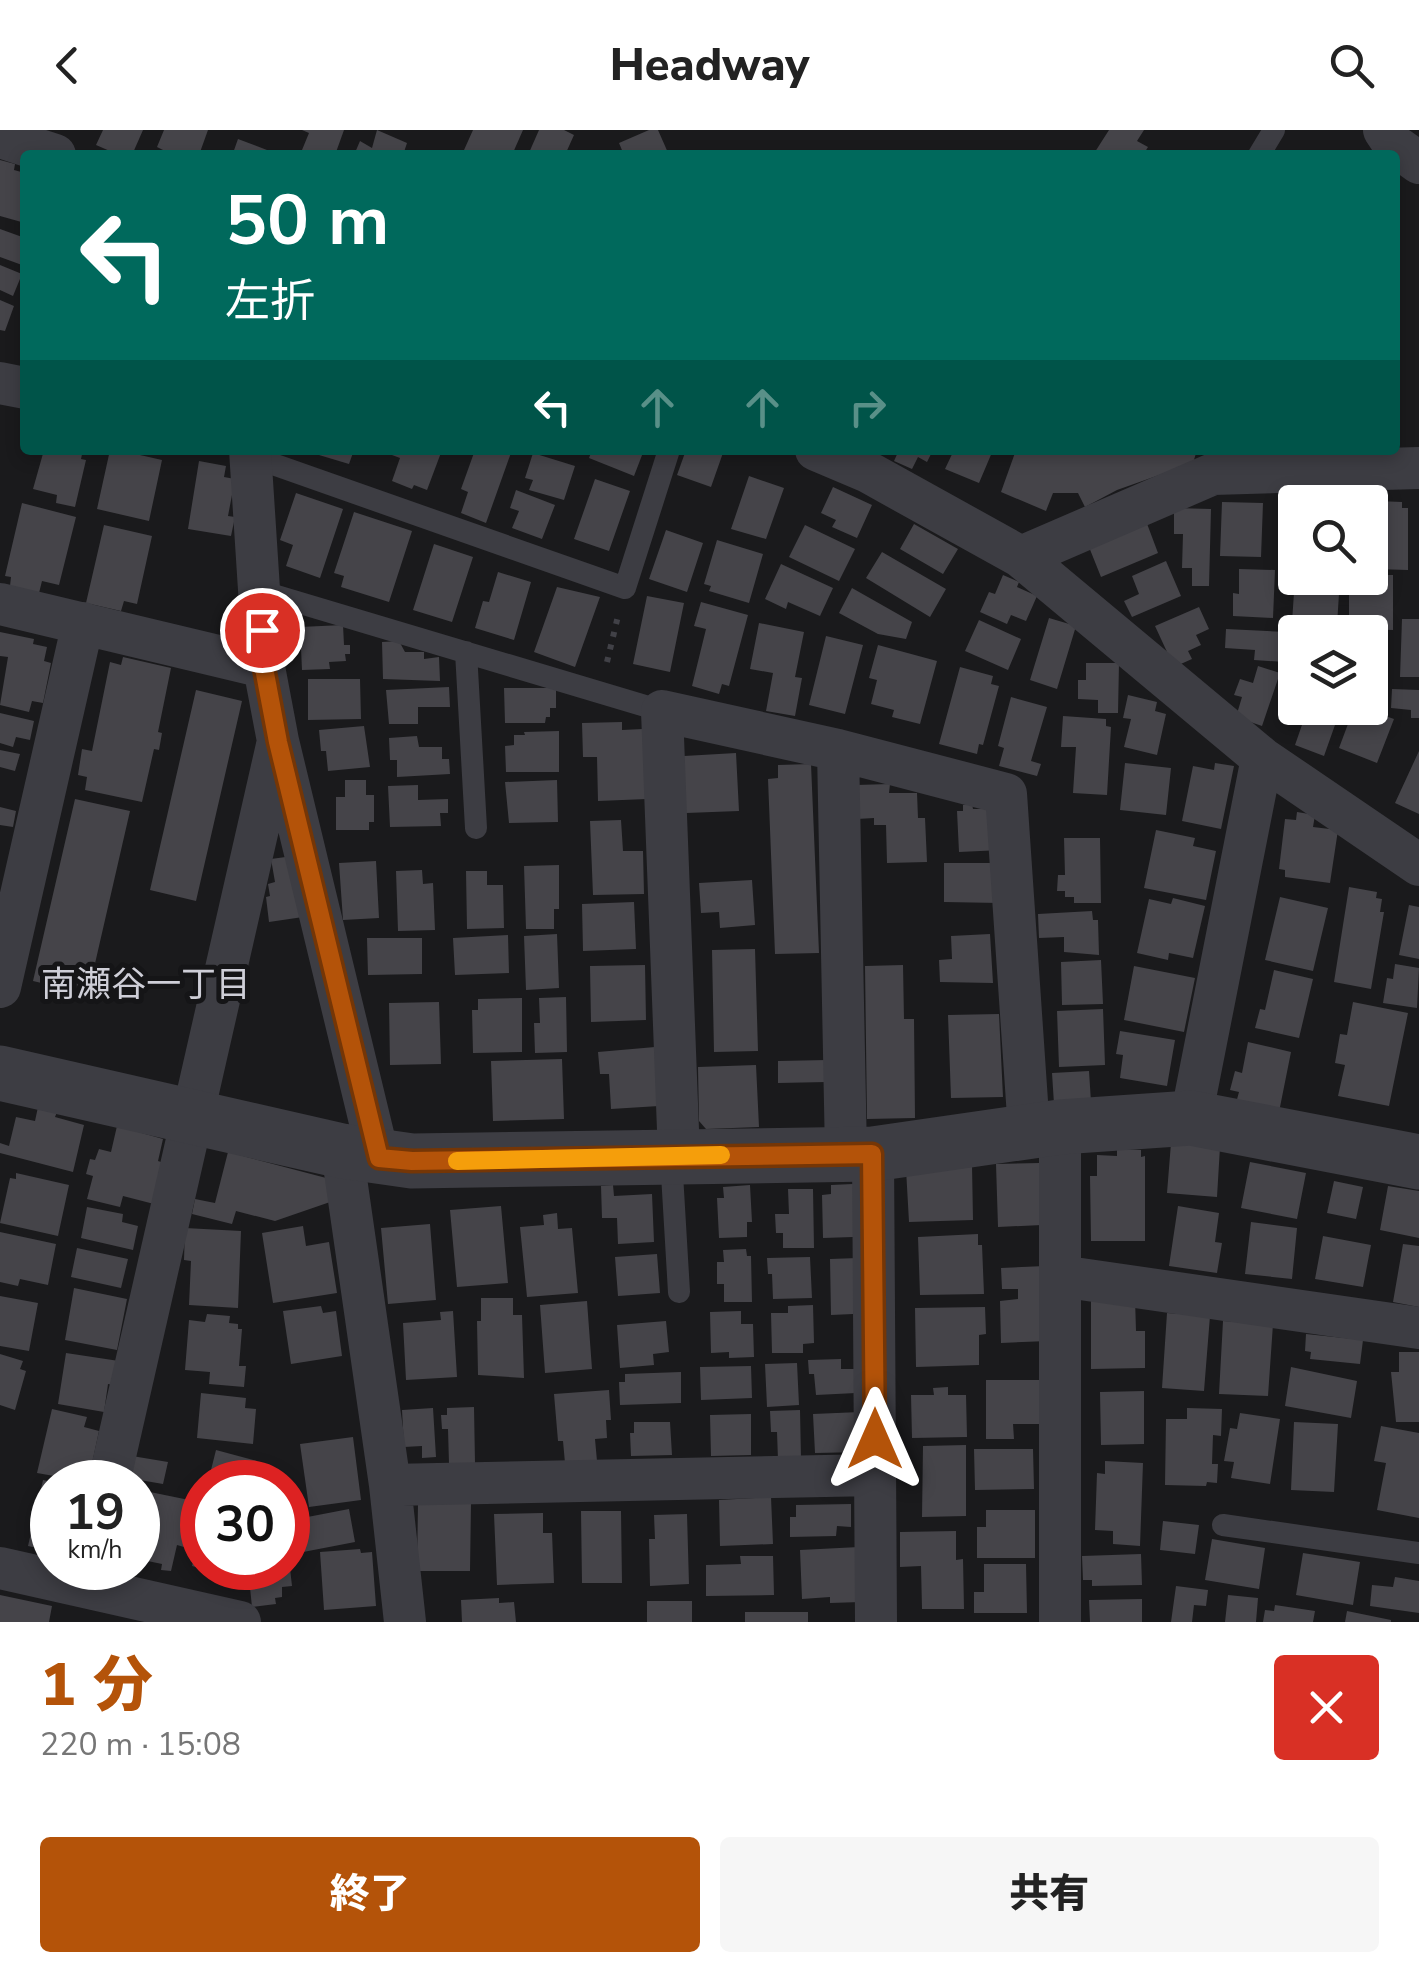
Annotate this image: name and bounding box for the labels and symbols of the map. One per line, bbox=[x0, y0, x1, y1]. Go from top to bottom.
pin bbox=[220, 588, 305, 673]
district label: 南瀬谷一丁目 bbox=[41, 961, 251, 1008]
position arrow bbox=[823, 1387, 927, 1491]
speed limit sign: 30 bbox=[180, 1460, 310, 1590]

